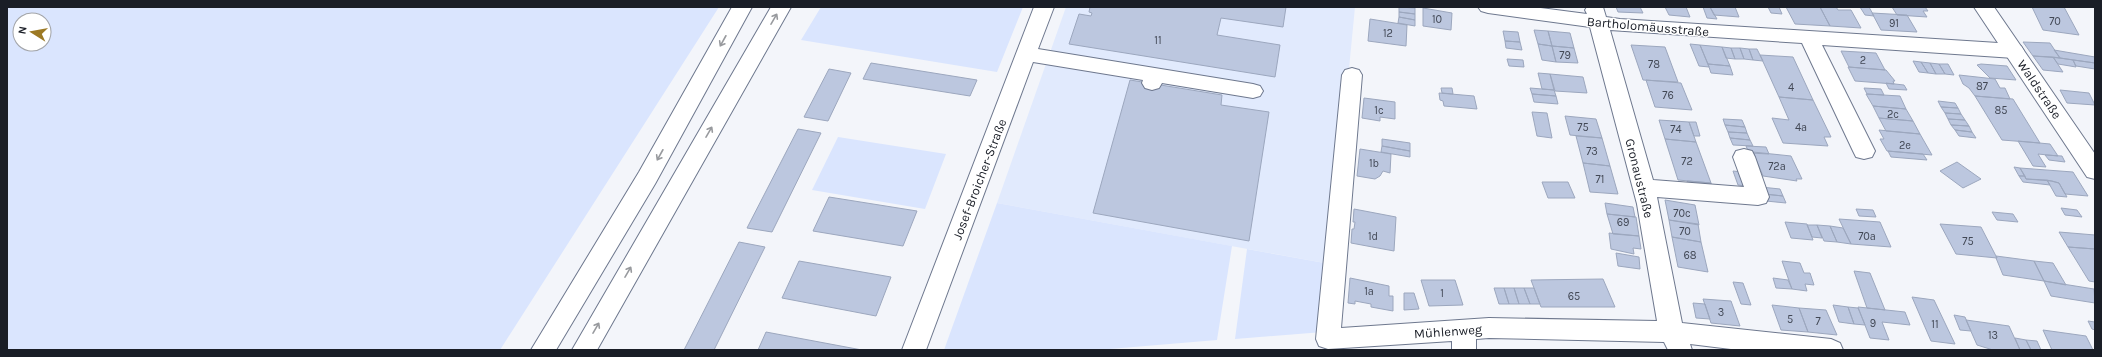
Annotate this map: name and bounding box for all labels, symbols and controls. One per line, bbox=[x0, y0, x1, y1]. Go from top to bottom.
north arrow bbox=[12, 12, 52, 52]
one-way arrow bbox=[771, 13, 779, 25]
house number: 10 bbox=[1432, 13, 1442, 26]
street label: Bartholomäusstraße bbox=[1586, 14, 1710, 39]
house number: 70 bbox=[2049, 15, 2061, 28]
house number: 91 bbox=[1889, 17, 1899, 30]
text: N bbox=[16, 25, 30, 35]
house number: 12 bbox=[1383, 27, 1393, 40]
house number: 11 bbox=[1154, 34, 1162, 47]
one-way arrow bbox=[719, 35, 727, 47]
house number: 79 bbox=[1559, 49, 1571, 62]
house number: 2 bbox=[1860, 54, 1866, 67]
street label: Waldstraße bbox=[2014, 57, 2065, 122]
house number: 78 bbox=[1648, 58, 1660, 71]
house number: 87 bbox=[1976, 80, 1988, 93]
house number: 4 bbox=[1788, 81, 1794, 94]
house number: 76 bbox=[1662, 89, 1674, 102]
house number: 1c bbox=[1374, 104, 1384, 117]
house number: 85 bbox=[1995, 104, 2007, 117]
house number: 2c bbox=[1887, 108, 1899, 121]
street label: Josef-Broicher-Straße bbox=[949, 116, 1010, 242]
house number: 75 bbox=[1577, 121, 1589, 134]
house number: 4a bbox=[1795, 121, 1807, 134]
house number: 74 bbox=[1670, 123, 1682, 136]
one-way arrow bbox=[706, 126, 714, 138]
street label: Gronaustraße bbox=[1622, 137, 1657, 220]
house number: 2e bbox=[1899, 139, 1911, 152]
house number: 73 bbox=[1586, 145, 1598, 158]
one-way arrow bbox=[655, 148, 663, 160]
house number: 72 bbox=[1681, 155, 1693, 168]
house number: 1b bbox=[1369, 157, 1379, 170]
house number: 72a bbox=[1768, 160, 1786, 173]
house number: 71 bbox=[1596, 173, 1604, 186]
house number: 70c bbox=[1673, 207, 1691, 220]
house number: 69 bbox=[1617, 216, 1629, 229]
house number: 70 bbox=[1679, 225, 1691, 238]
house number: 1d bbox=[1368, 230, 1378, 243]
house number: 70a bbox=[1858, 230, 1876, 243]
house number: 75 bbox=[1962, 235, 1974, 248]
house number: 68 bbox=[1683, 249, 1697, 262]
one-way arrow bbox=[625, 267, 633, 279]
house number: 1a bbox=[1364, 285, 1374, 298]
house number: 1 bbox=[1440, 287, 1444, 300]
house number: 65 bbox=[1568, 290, 1580, 303]
house number: 3 bbox=[1718, 306, 1724, 319]
house number: 5 bbox=[1787, 313, 1793, 326]
house number: 7 bbox=[1815, 315, 1821, 328]
house number: 9 bbox=[1870, 317, 1876, 330]
house number: 11 bbox=[1931, 318, 1939, 331]
one-way arrow bbox=[593, 322, 601, 334]
street label: Mühlenweg bbox=[1413, 322, 1483, 341]
house number: 13 bbox=[1988, 329, 1998, 342]

